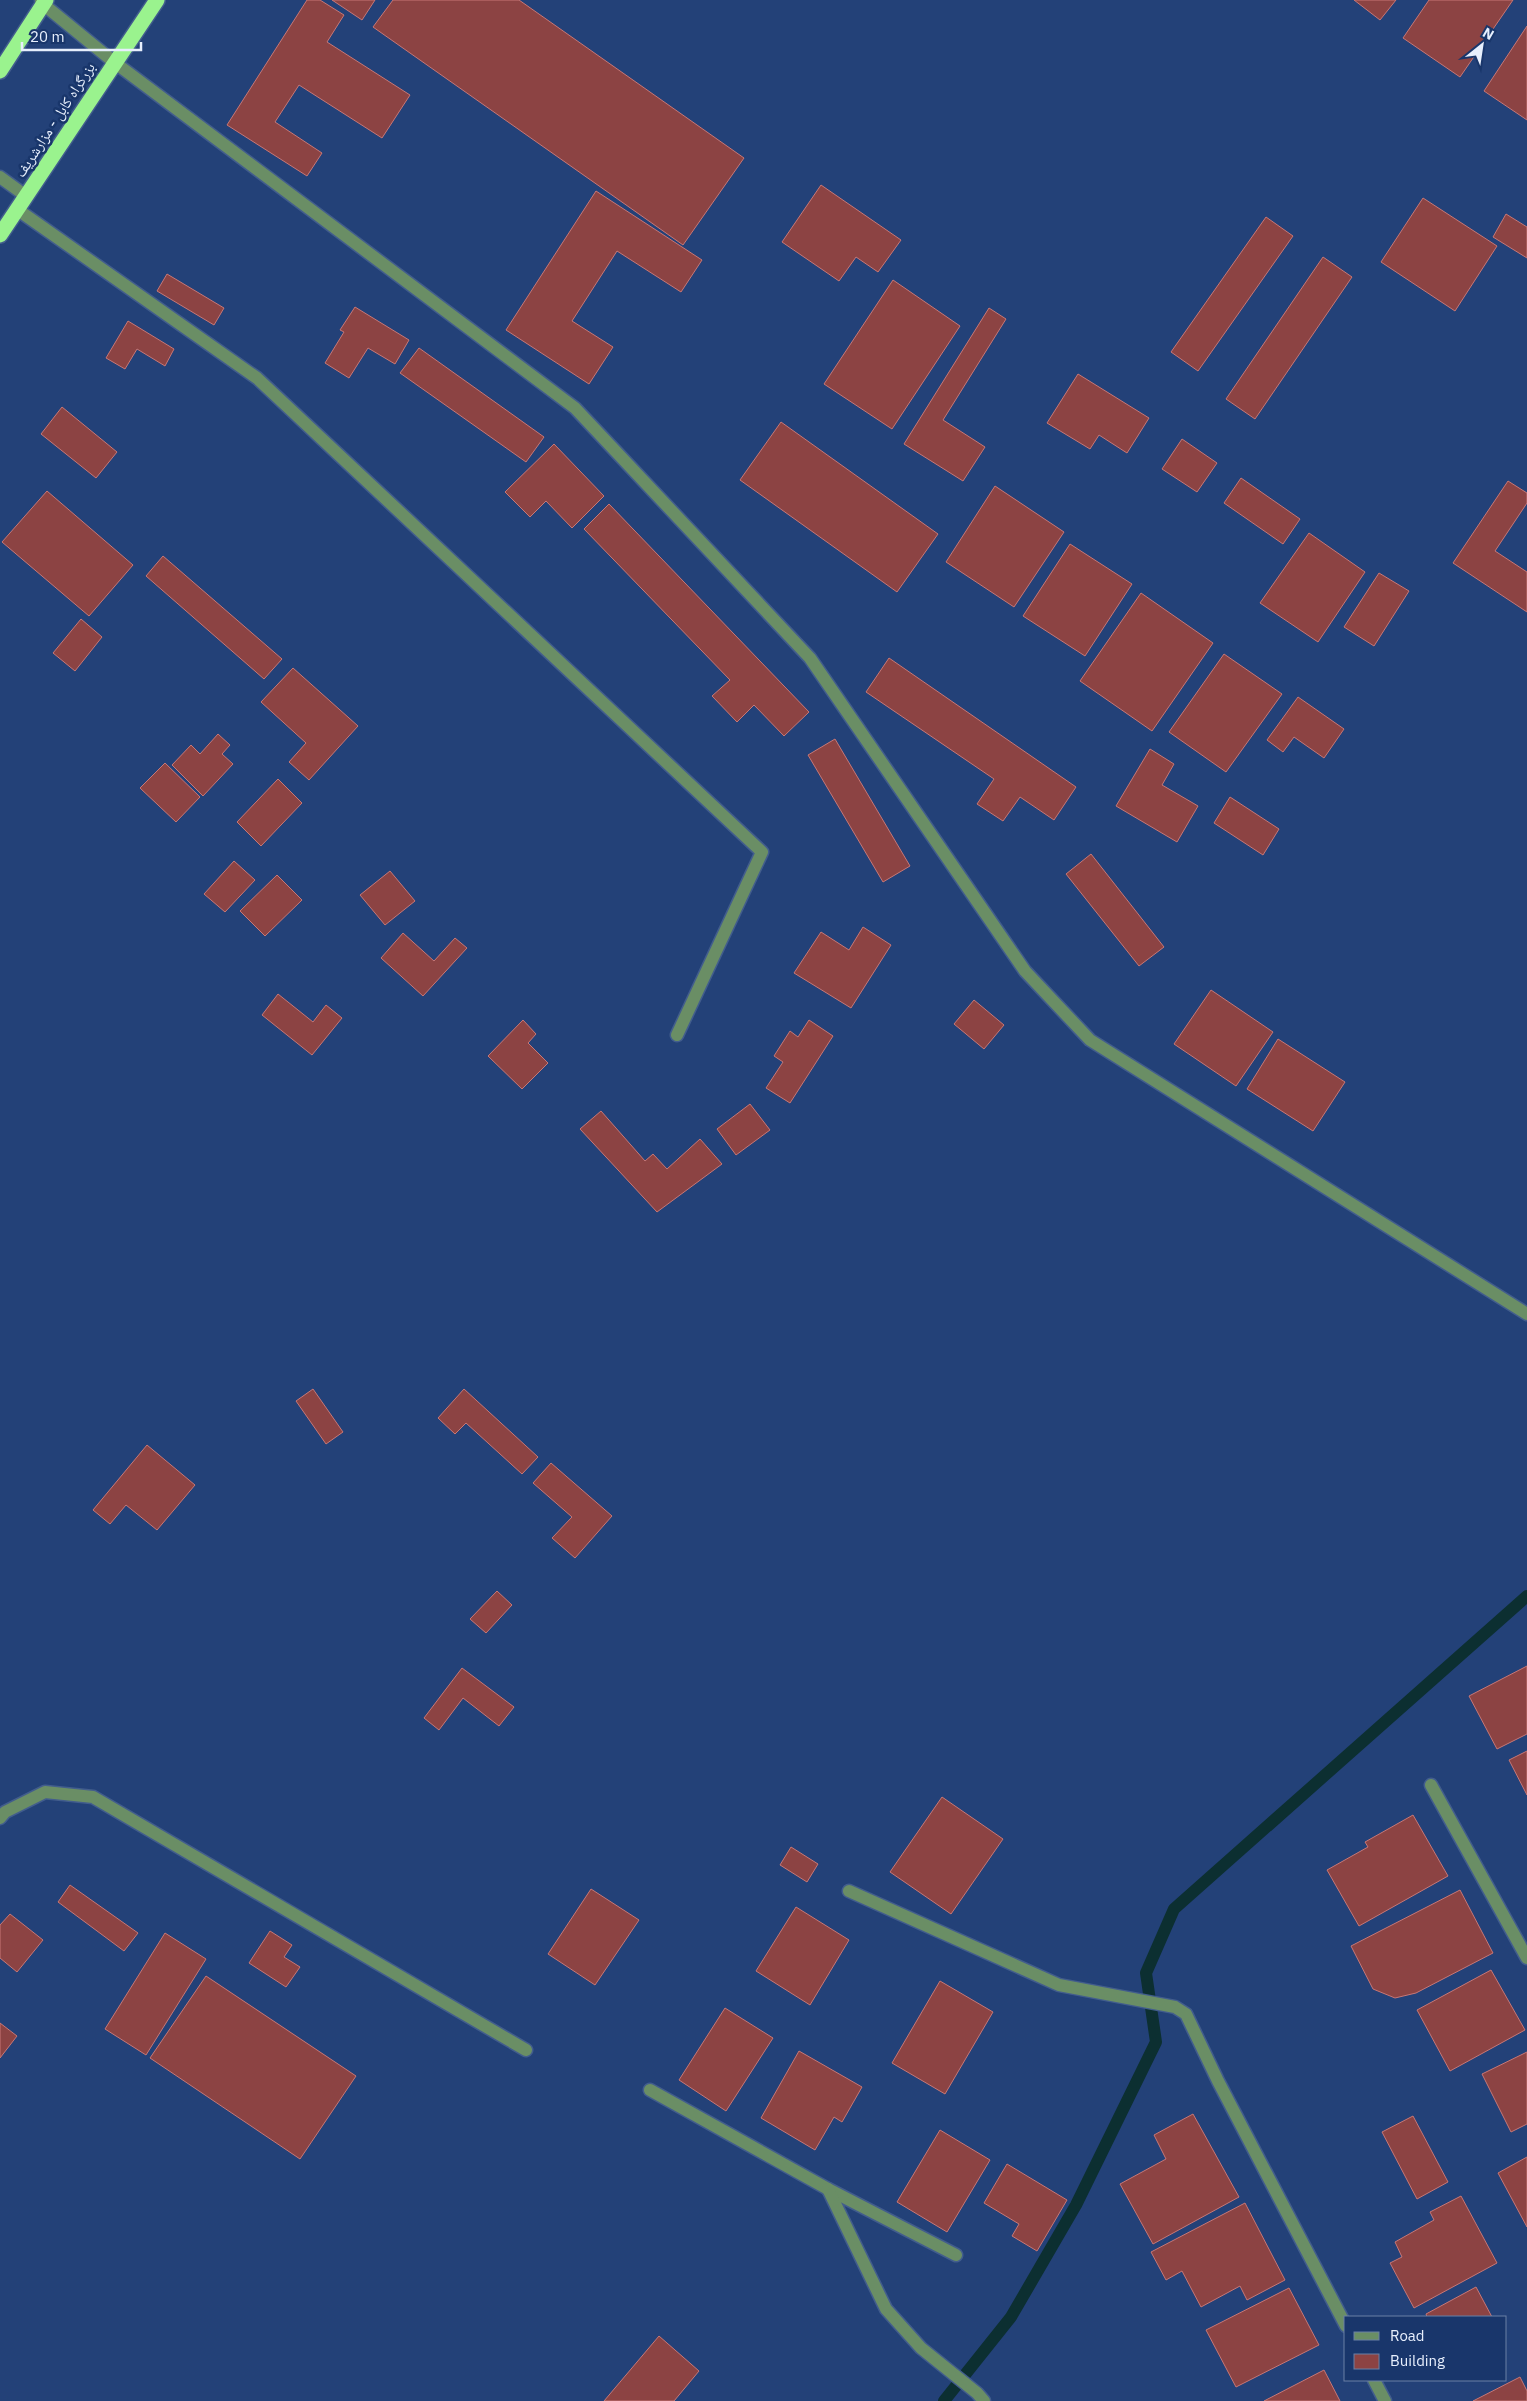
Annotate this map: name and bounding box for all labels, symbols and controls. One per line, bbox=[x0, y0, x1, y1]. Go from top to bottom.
scale bar bbox=[22, 20, 141, 52]
north arrow bbox=[1457, 20, 1507, 70]
text: N bbox=[1480, 23, 1497, 44]
text: 20 m bbox=[30, 27, 65, 46]
street label: بزرگراه کابل - مزارشریف bbox=[10, 59, 100, 181]
legend bbox=[1344, 2316, 1507, 2381]
text: Road bbox=[1390, 2326, 1425, 2345]
text: Building bbox=[1390, 2351, 1445, 2370]

